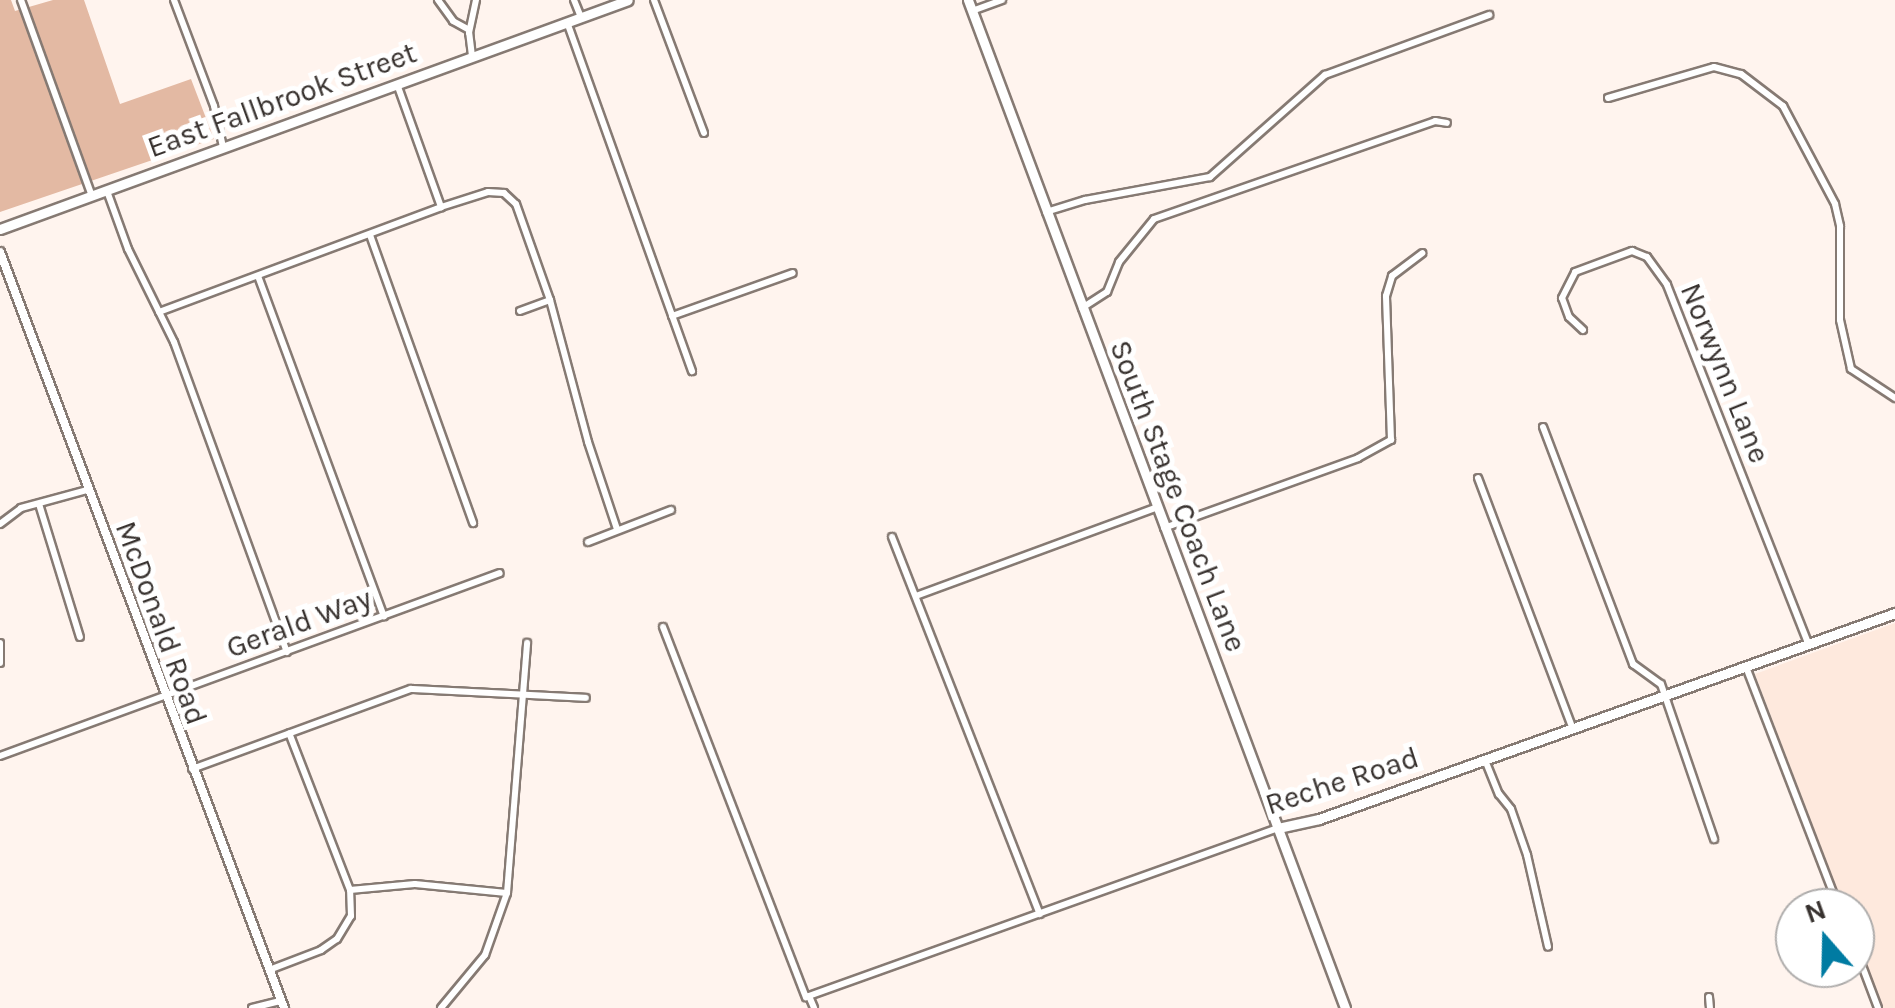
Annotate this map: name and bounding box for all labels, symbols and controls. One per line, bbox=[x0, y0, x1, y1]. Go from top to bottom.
street label: East Fallbrook Street bbox=[143, 35, 421, 165]
street label: Norwynn Lane bbox=[1673, 278, 1777, 468]
street label: South Stage Coach Lane bbox=[1102, 335, 1254, 657]
street label: McDonald Road bbox=[107, 516, 215, 730]
street label: Gerald Way bbox=[222, 580, 376, 666]
street label: Reche Road bbox=[1261, 739, 1423, 823]
north arrow bbox=[1775, 888, 1875, 988]
text: N bbox=[1800, 892, 1830, 930]

